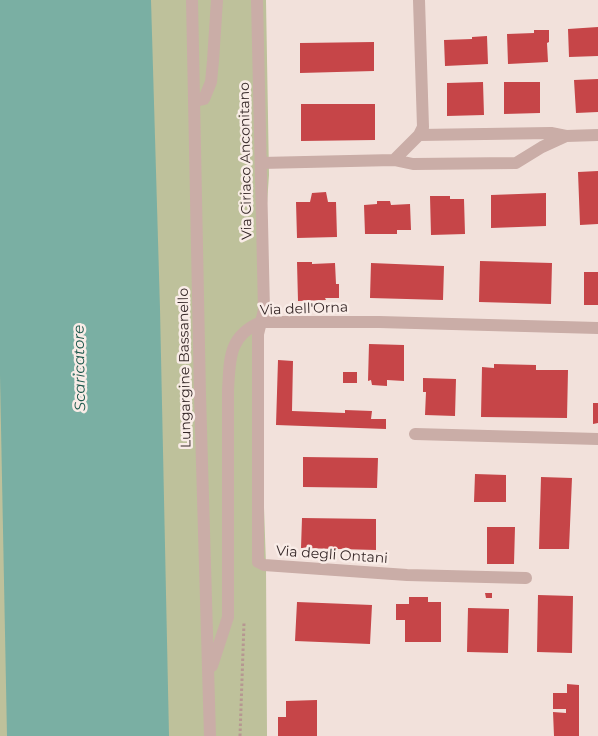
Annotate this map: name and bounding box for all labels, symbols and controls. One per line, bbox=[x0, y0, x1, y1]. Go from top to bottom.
street label: Via Ciriaco Anconitano bbox=[236, 82, 256, 240]
street label: Lungargine Bassanello bbox=[175, 288, 195, 448]
street label: Via dell'Orna bbox=[260, 299, 348, 319]
water label: Scaricatore bbox=[70, 325, 90, 411]
street label: Via degli Ontani bbox=[276, 543, 388, 567]

